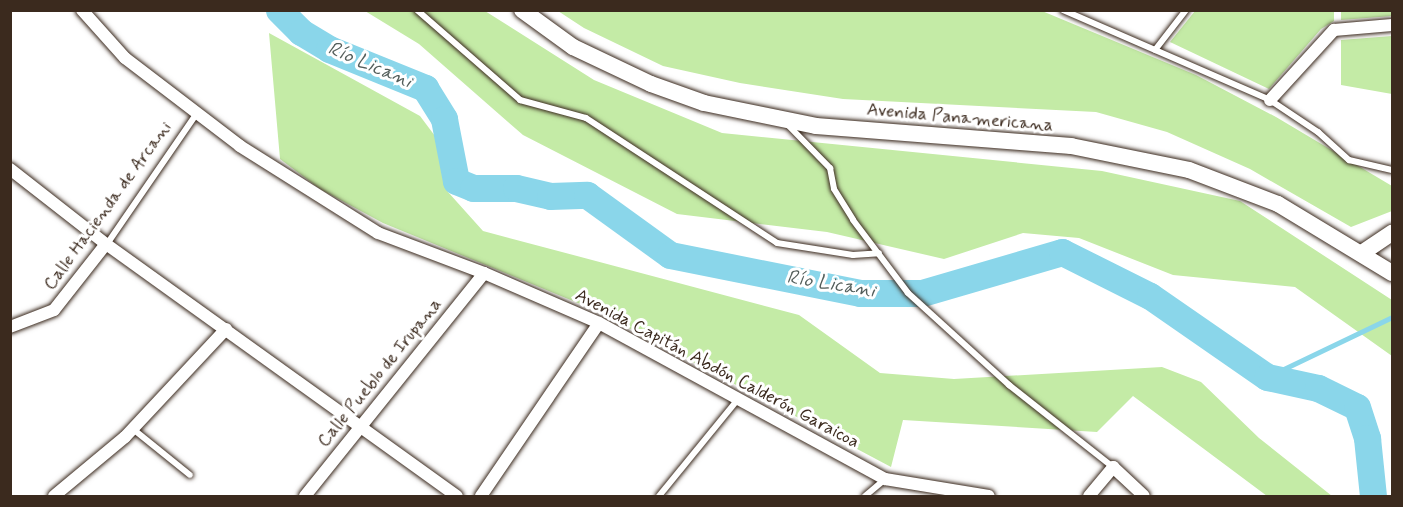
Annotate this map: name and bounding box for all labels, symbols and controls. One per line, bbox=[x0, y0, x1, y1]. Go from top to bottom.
water label: Río Licani bbox=[325, 37, 415, 93]
street label: Avenida Panamericana bbox=[868, 99, 1052, 137]
street label: Calle Hacienda de Arcani bbox=[41, 120, 175, 292]
water label: Río Licani bbox=[786, 265, 876, 303]
street label: Avenida Capitán Abdón Calderón Garaicoa bbox=[571, 285, 863, 453]
street label: Calle Pueblo de Irupana bbox=[314, 295, 446, 451]

